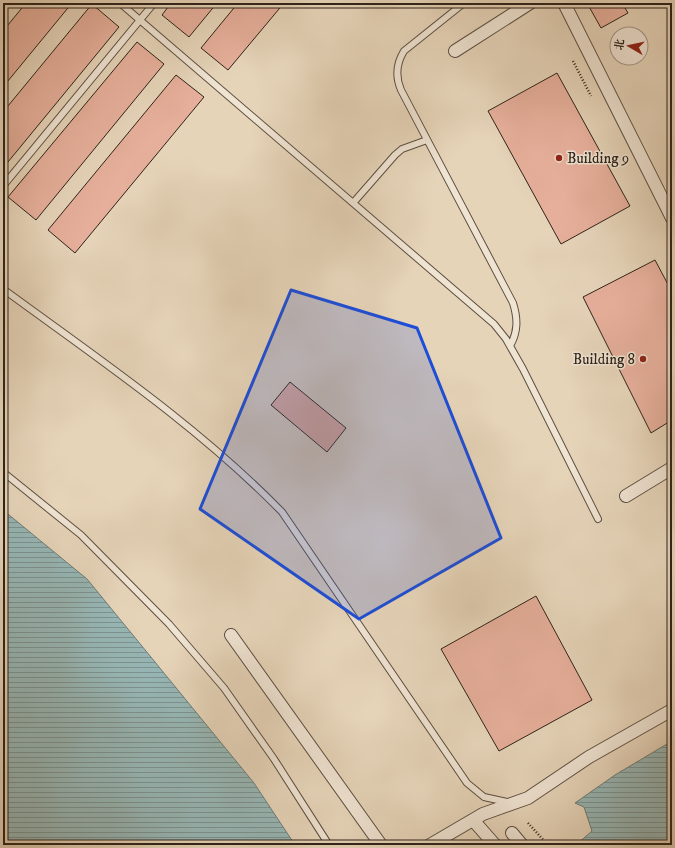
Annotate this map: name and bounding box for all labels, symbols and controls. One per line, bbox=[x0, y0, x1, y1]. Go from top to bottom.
north arrow bbox=[609, 26, 649, 66]
text: 北 bbox=[612, 38, 628, 51]
place label: Building 9 bbox=[567, 149, 629, 168]
marker: Building 9 bbox=[554, 153, 564, 163]
place label: Building 8 bbox=[573, 350, 635, 369]
marker: Building 8 bbox=[638, 354, 648, 364]

